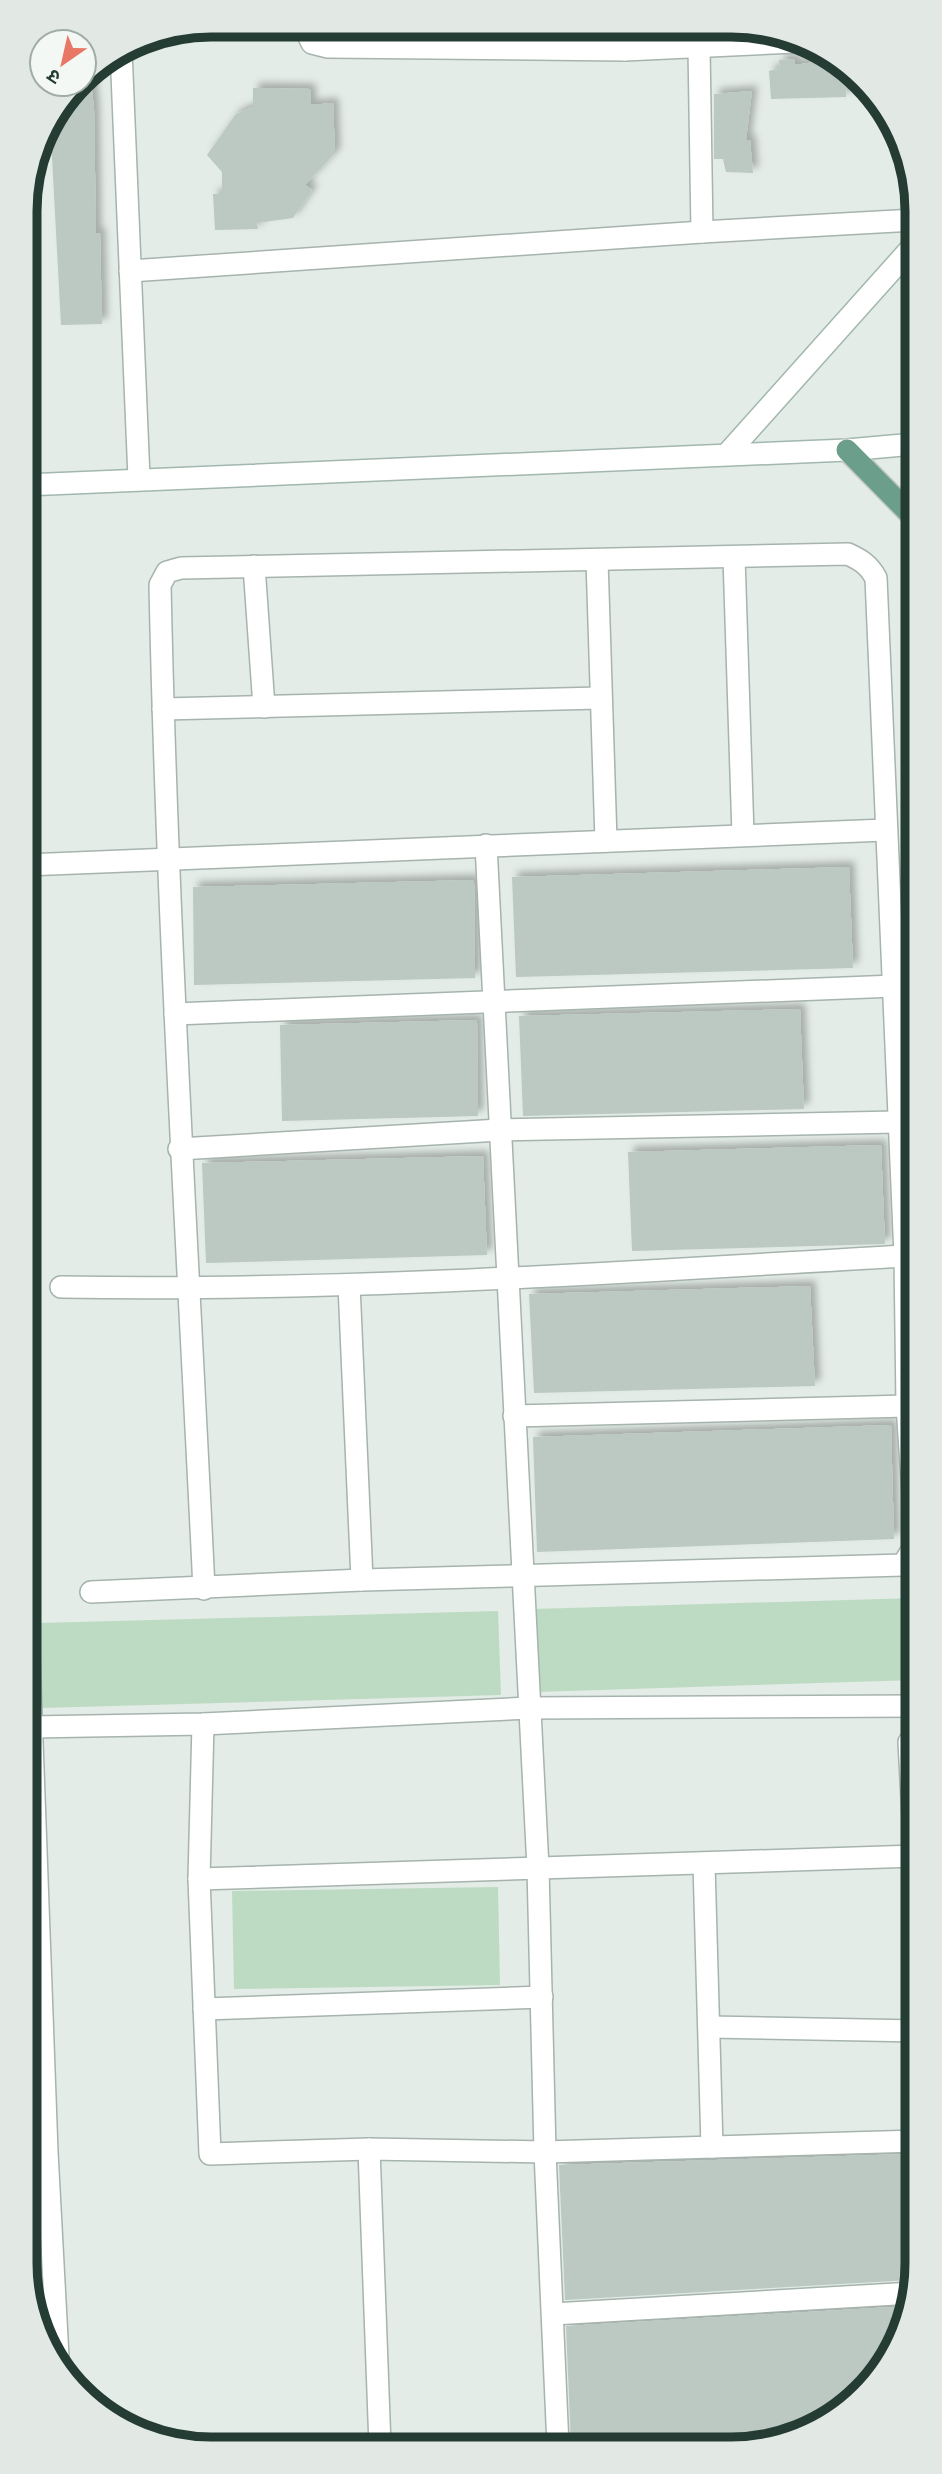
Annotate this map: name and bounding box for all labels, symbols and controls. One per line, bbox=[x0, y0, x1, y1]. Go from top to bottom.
north arrow bbox=[28, 28, 98, 98]
text: उ bbox=[41, 63, 65, 90]

